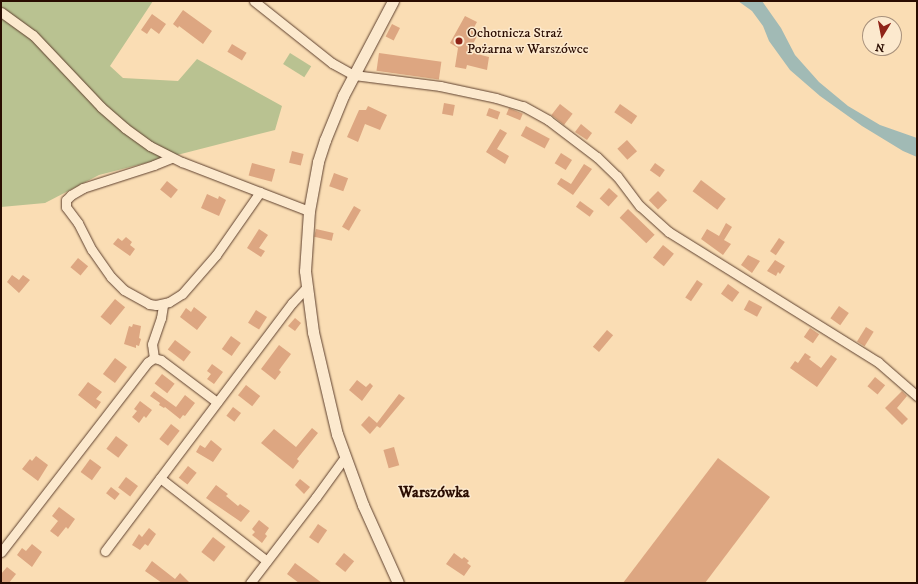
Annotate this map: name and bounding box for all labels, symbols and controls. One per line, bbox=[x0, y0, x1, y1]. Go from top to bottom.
north arrow bbox=[862, 16, 902, 56]
place label: Ochotnicza Straż Pożarna w Warszówce bbox=[467, 25, 589, 58]
marker: Ochotnicza Straż Pożarna w Warszówce bbox=[454, 36, 464, 46]
text: N bbox=[874, 39, 886, 55]
district label: Warszówka bbox=[398, 482, 470, 502]

